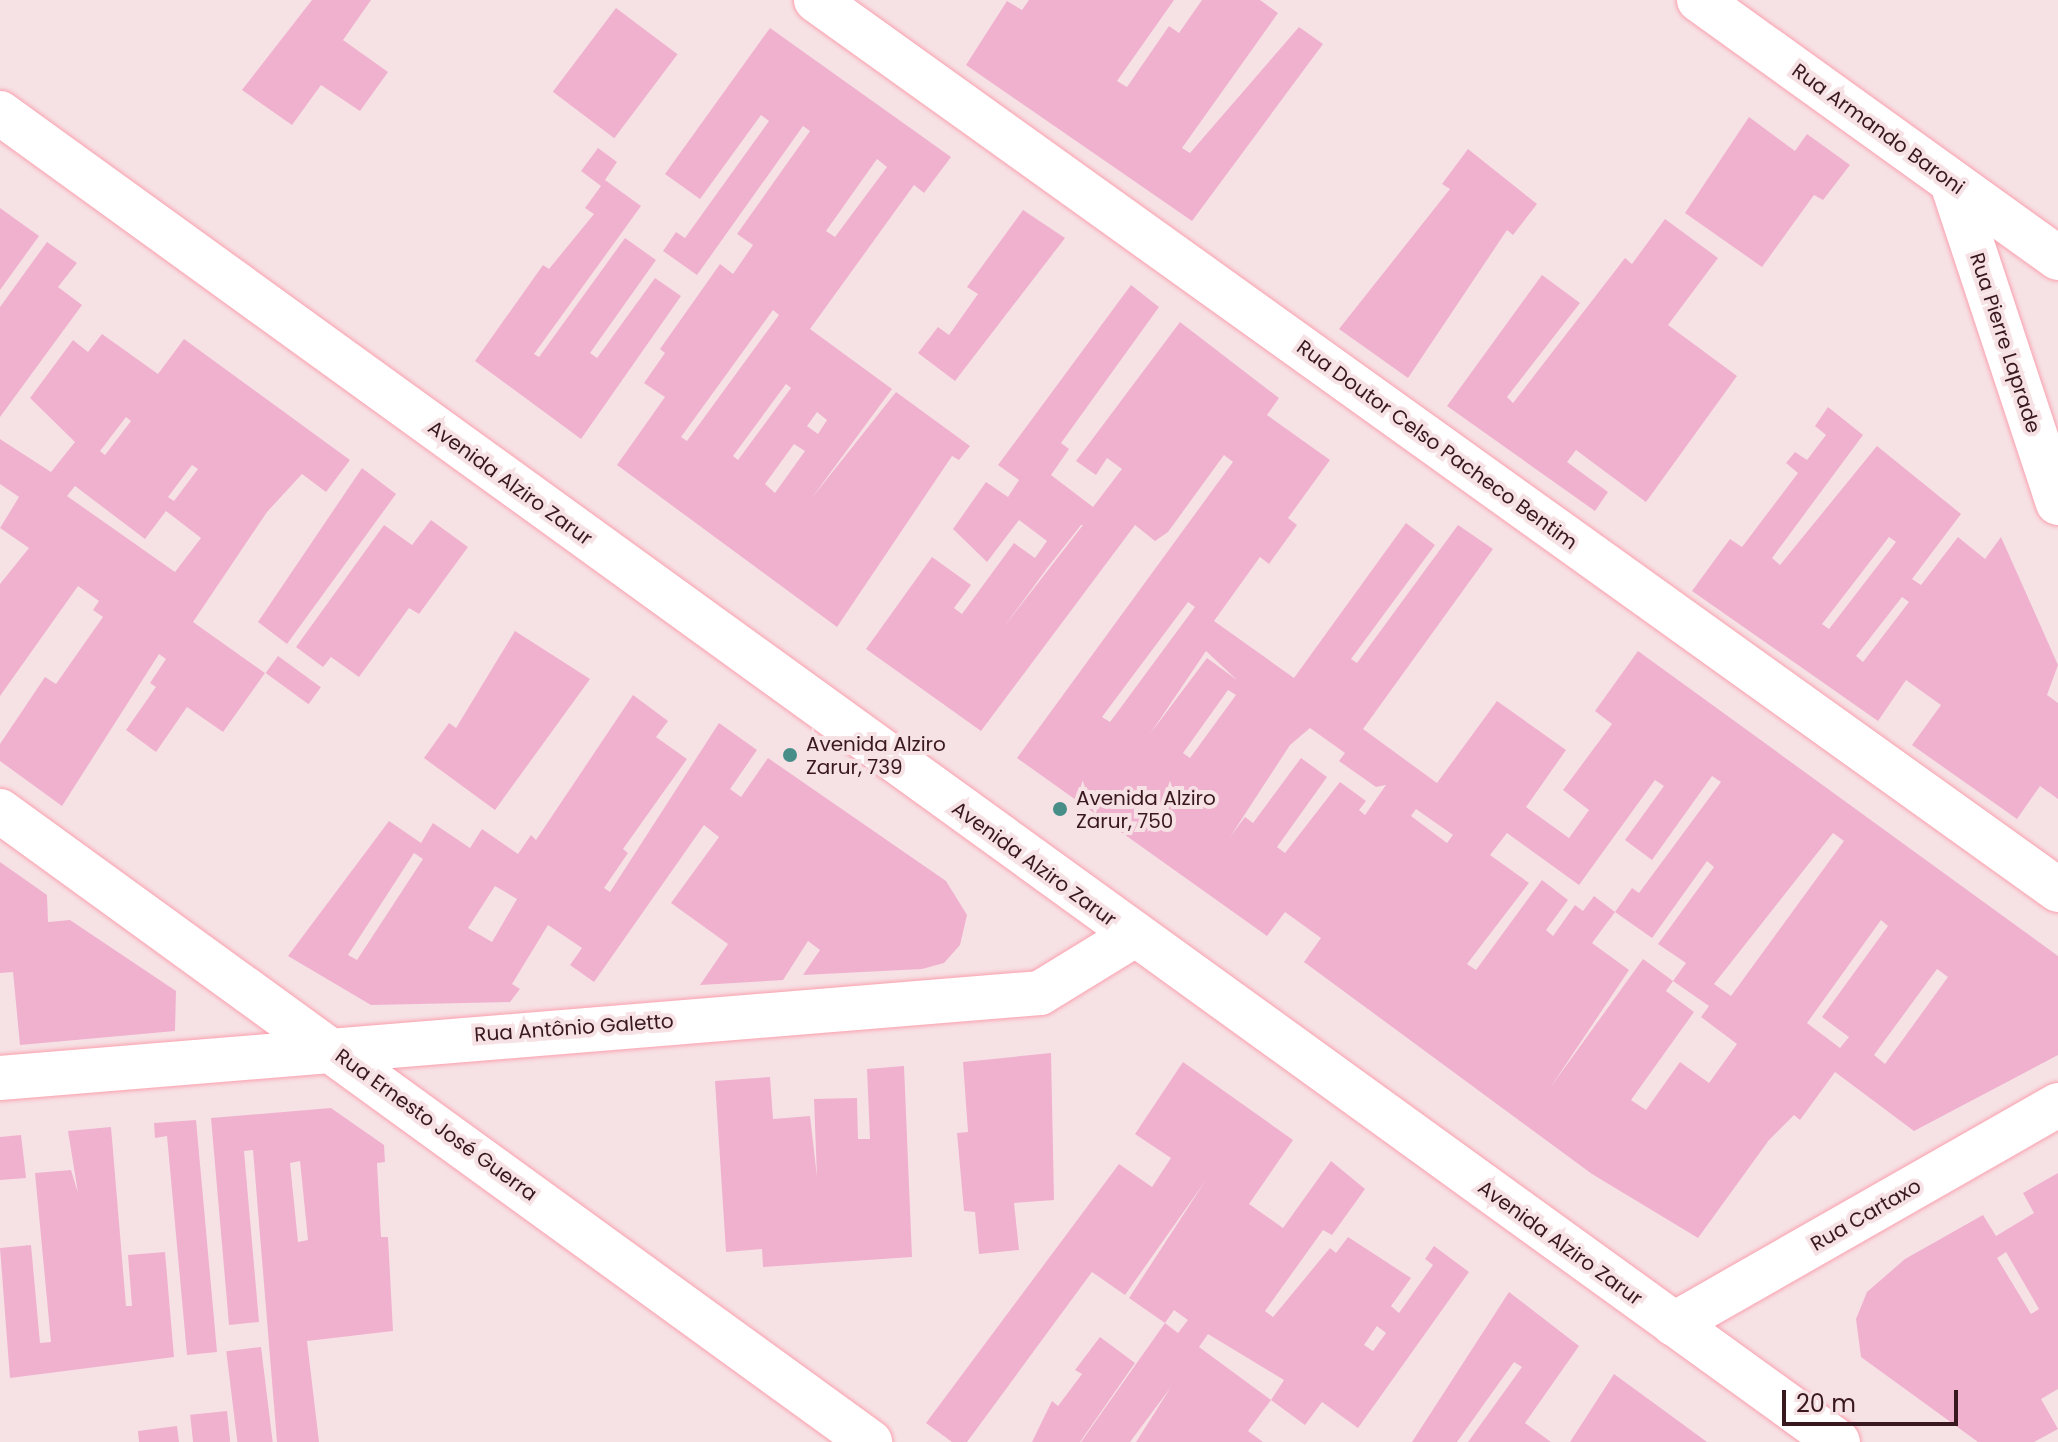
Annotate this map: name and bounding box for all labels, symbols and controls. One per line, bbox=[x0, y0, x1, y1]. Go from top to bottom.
street label: Rua Armando Baroni bbox=[1787, 58, 1969, 200]
street label: Rua Pierre Laprade bbox=[1965, 250, 2045, 436]
street label: Rua Doutor Celso Pacheco Bentim bbox=[1292, 335, 1582, 555]
street label: Avenida Alziro Zarur bbox=[423, 415, 597, 551]
place label: Avenida Alziro Zarur, 739 bbox=[806, 732, 946, 779]
marker: Avenida Alziro Zarur, 739 bbox=[781, 746, 799, 764]
place label: Avenida Alziro Zarur, 750 bbox=[1076, 786, 1216, 833]
street label: Avenida Alziro Zarur bbox=[947, 796, 1121, 932]
marker: Avenida Alziro Zarur, 750 bbox=[1051, 800, 1069, 818]
street label: Rua Antônio Galetto bbox=[474, 1009, 674, 1047]
street label: Rua Ernesto José Guerra bbox=[330, 1044, 542, 1206]
street label: Rua Cartaxo bbox=[1807, 1174, 1925, 1256]
street label: Avenida Alziro Zarur bbox=[1473, 1175, 1647, 1311]
scale bar bbox=[1786, 1374, 1962, 1424]
text: 20 m bbox=[1796, 1387, 1856, 1420]

